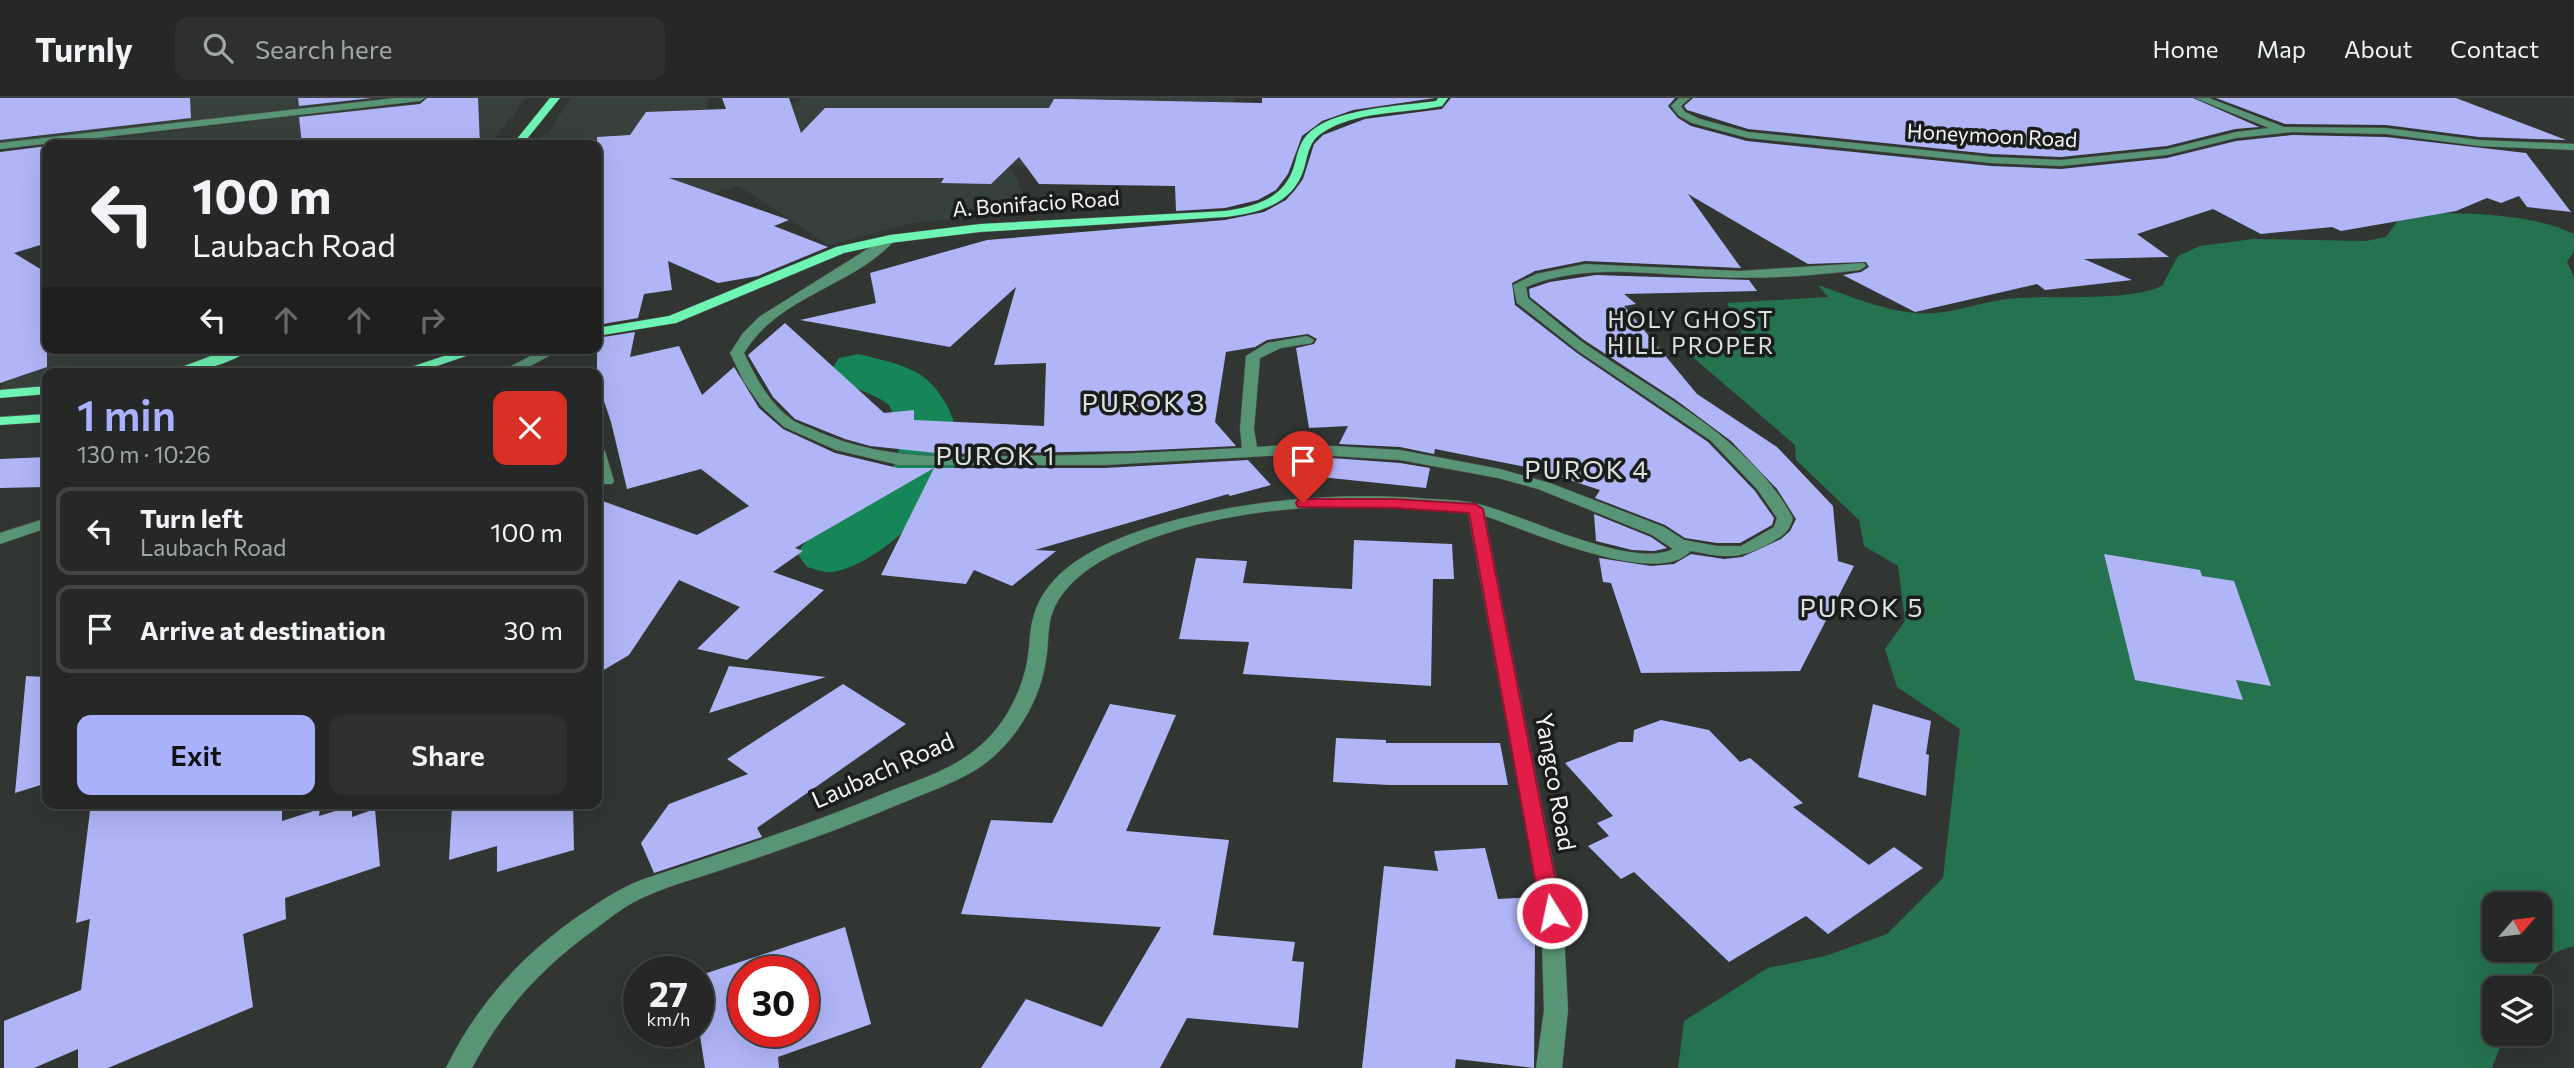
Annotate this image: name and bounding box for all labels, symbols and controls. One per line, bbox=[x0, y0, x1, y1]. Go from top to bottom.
search box bbox=[175, 17, 665, 80]
text: Turnly bbox=[35, 28, 133, 69]
icon: search bbox=[199, 29, 237, 67]
text: Search here bbox=[255, 33, 392, 64]
text: Home bbox=[2153, 34, 2219, 63]
text: Map bbox=[2257, 34, 2306, 63]
text: About bbox=[2344, 34, 2412, 63]
text: Contact bbox=[2450, 34, 2539, 63]
street label: Honeymoon Road bbox=[1906, 118, 2078, 151]
text: 100 m bbox=[192, 164, 331, 224]
icon: left bbox=[77, 168, 168, 259]
street label: A. Bonifacio Road bbox=[951, 184, 1120, 221]
text: Laubach Road bbox=[192, 224, 396, 264]
icon: left bbox=[194, 301, 232, 339]
icon: ahead bbox=[267, 301, 305, 339]
icon: ahead bbox=[340, 301, 378, 339]
icon: right bbox=[413, 301, 451, 339]
district label: HOLY GHOST HILL PROPER bbox=[1607, 305, 1775, 359]
district label: PUROK 3 bbox=[1082, 386, 1206, 417]
text: 1 min bbox=[77, 388, 176, 440]
button: close bbox=[493, 391, 567, 465]
pin bbox=[1273, 431, 1333, 503]
district label: PUROK 1 bbox=[935, 439, 1057, 470]
text: 130 m · 10:26 bbox=[77, 440, 211, 468]
icon: arrive bbox=[1284, 442, 1322, 480]
district label: PUROK 4 bbox=[1524, 453, 1650, 484]
text: Turn left bbox=[140, 502, 243, 533]
icon: left bbox=[81, 512, 119, 550]
text: 100 m bbox=[490, 516, 563, 547]
text: Laubach Road bbox=[140, 533, 286, 561]
district label: PUROK 5 bbox=[1800, 591, 1924, 622]
icon: arrive bbox=[81, 610, 119, 648]
text: Arrive at destination bbox=[140, 614, 386, 645]
text: 30 m bbox=[504, 614, 563, 645]
street label: Yangco Road bbox=[1530, 711, 1583, 853]
button: Exit bbox=[77, 715, 315, 795]
button: Share bbox=[329, 715, 567, 795]
street label: Laubach Road bbox=[807, 725, 958, 814]
position arrow bbox=[1515, 876, 1589, 950]
north arrow bbox=[2482, 892, 2552, 962]
map controls bbox=[2482, 892, 2552, 1046]
speed limit sign: 30 bbox=[728, 956, 819, 1047]
text: 27 bbox=[649, 971, 688, 1014]
button: layers bbox=[2482, 976, 2552, 1046]
text: km/h bbox=[647, 1008, 690, 1030]

